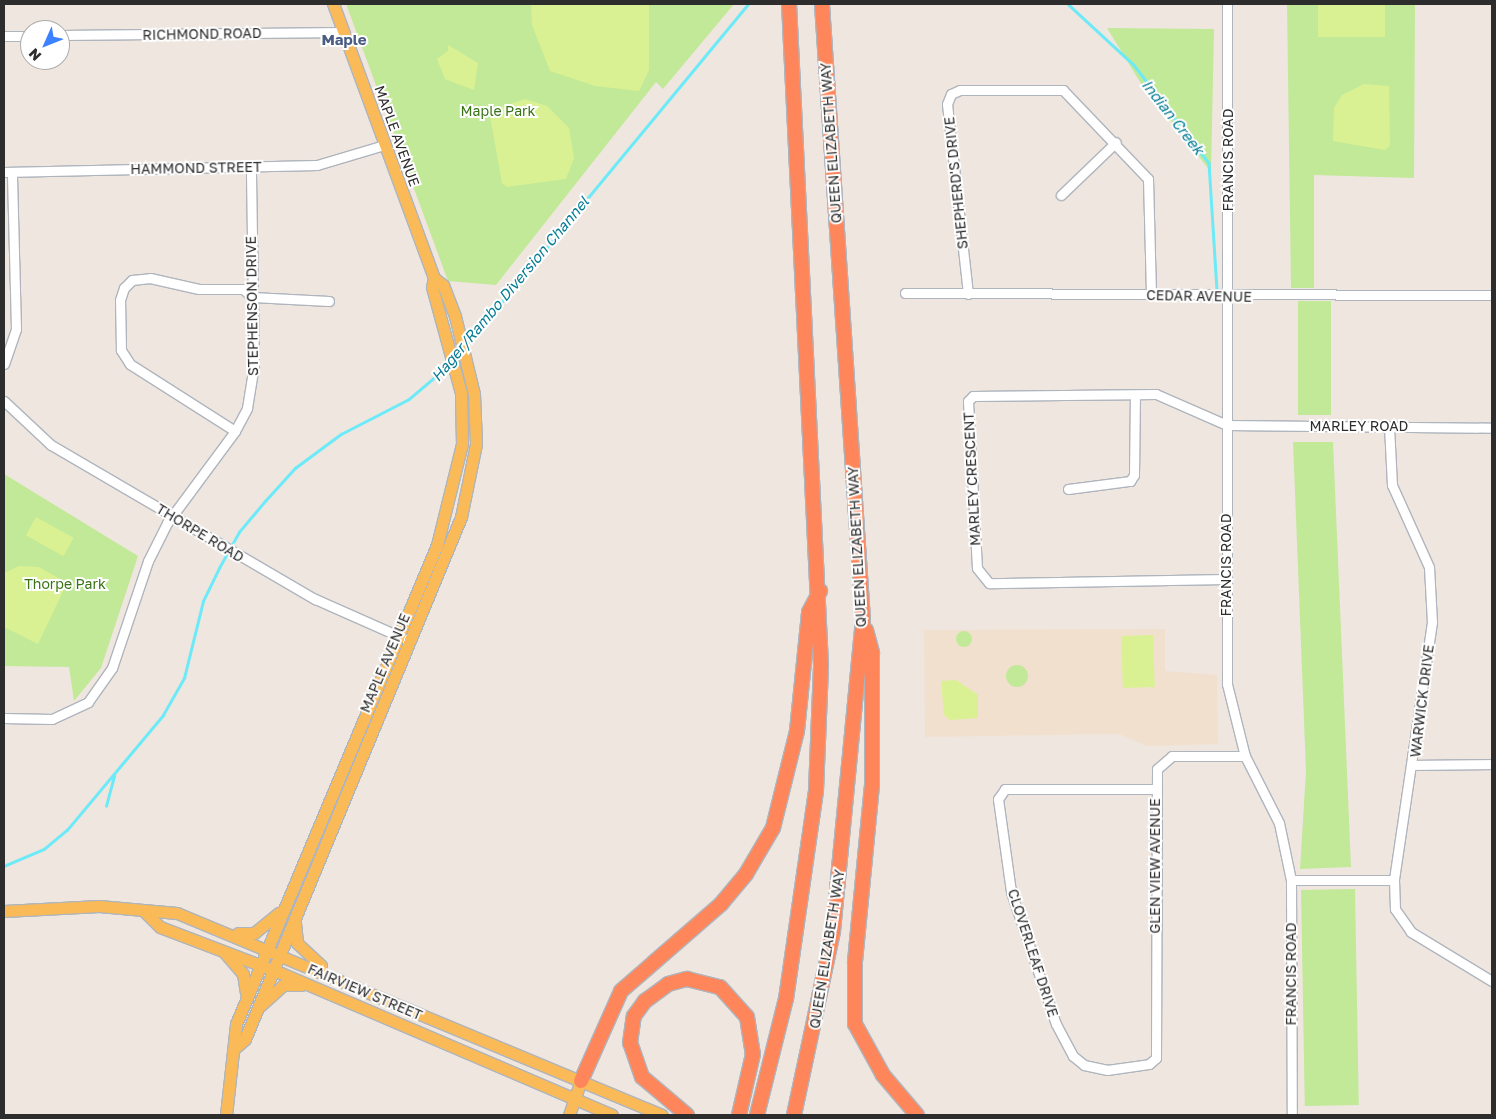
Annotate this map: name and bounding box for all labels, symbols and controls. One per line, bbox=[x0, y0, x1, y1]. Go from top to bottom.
north arrow bbox=[20, 20, 70, 70]
street label: RICHMOND ROAD bbox=[142, 25, 262, 43]
district label: Maple bbox=[321, 31, 367, 49]
text: N bbox=[25, 45, 44, 65]
street label: QUEEN ELIZABETH WAY bbox=[817, 62, 845, 224]
water label: Indian Creek bbox=[1138, 76, 1208, 158]
street label: MAPLE AVENUE bbox=[371, 83, 423, 189]
park label: Maple Park bbox=[461, 103, 535, 119]
street label: FRANCIS ROAD bbox=[1220, 108, 1236, 212]
street label: SHEPHERD'S DRIVE bbox=[941, 116, 971, 250]
street label: HAMMOND STREET bbox=[130, 158, 262, 178]
water label: Hager/Rambo Diversion Channel bbox=[427, 193, 593, 385]
street label: STEPHENSON DRIVE bbox=[242, 236, 262, 376]
street label: CEDAR AVENUE bbox=[1146, 287, 1252, 305]
street label: MARLEY CRESCENT bbox=[960, 412, 984, 546]
street label: MARLEY ROAD bbox=[1310, 418, 1408, 434]
street label: QUEEN ELIZABETH WAY bbox=[844, 466, 870, 628]
street label: THORPE ROAD bbox=[153, 500, 247, 566]
street label: FRANCIS ROAD bbox=[1218, 513, 1234, 617]
park label: Thorpe Park bbox=[24, 576, 106, 592]
street label: MAPLE AVENUE bbox=[357, 611, 413, 715]
street label: WARWICK DRIVE bbox=[1407, 644, 1437, 758]
street label: GLEN VIEW AVENUE bbox=[1147, 798, 1163, 934]
street label: QUEEN ELIZABETH WAY bbox=[806, 868, 848, 1030]
street label: CLOVERLEAF DRIVE bbox=[1004, 887, 1062, 1019]
street label: FRANCIS ROAD bbox=[1283, 922, 1299, 1026]
street label: FAIRVIEW STREET bbox=[305, 960, 425, 1024]

